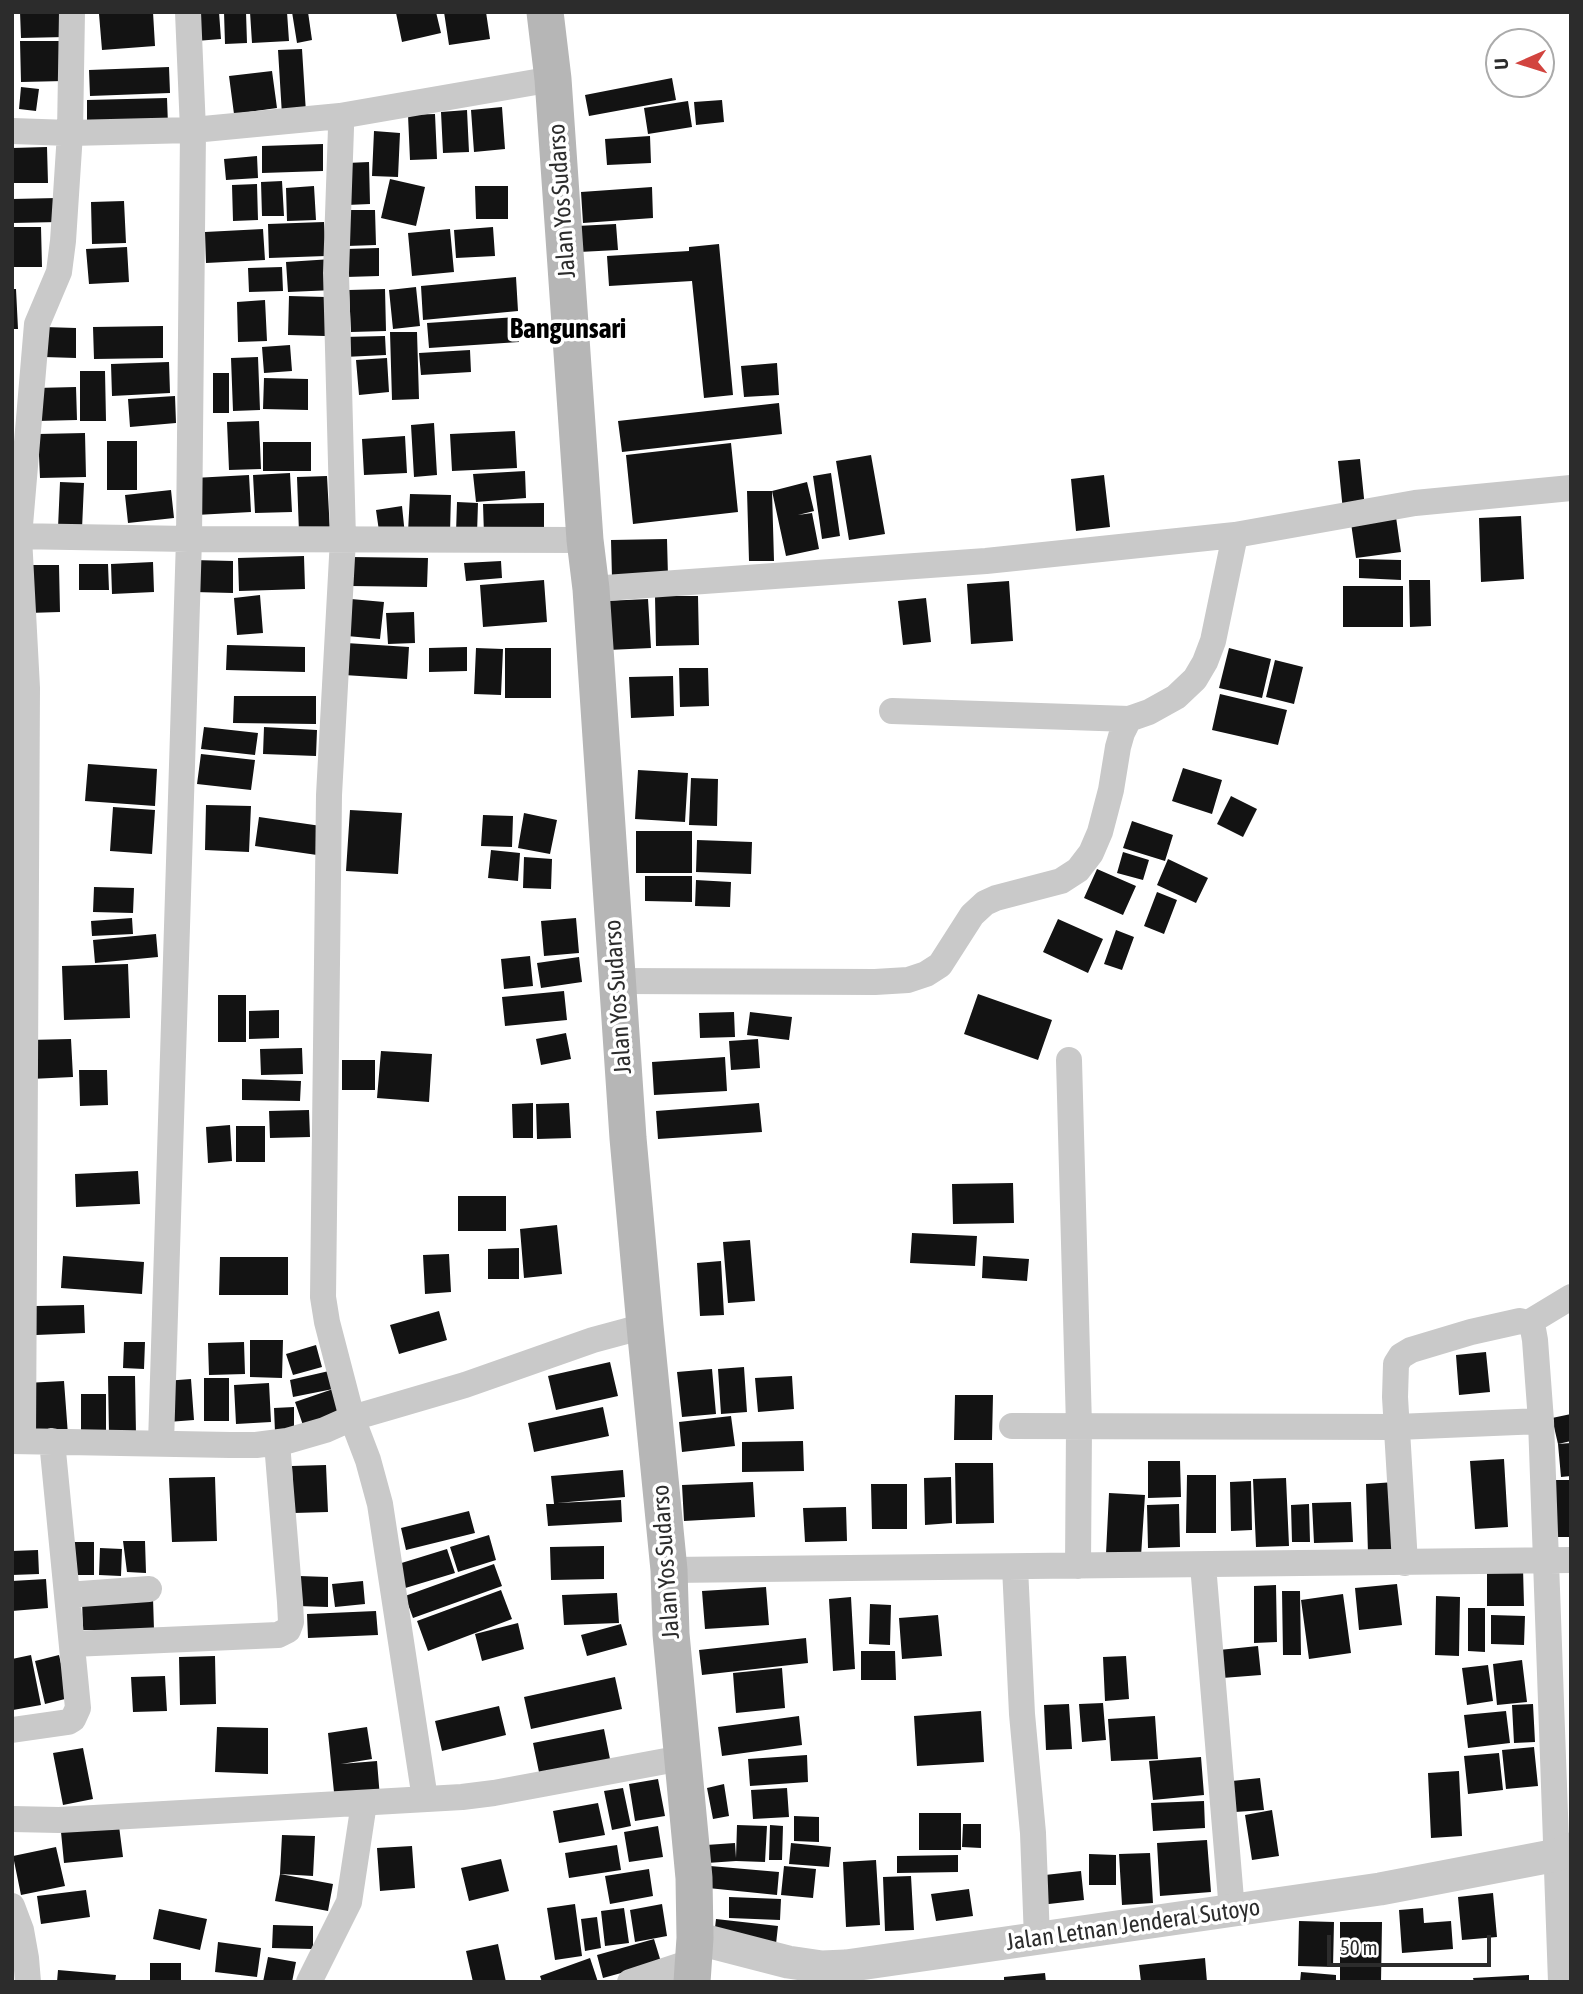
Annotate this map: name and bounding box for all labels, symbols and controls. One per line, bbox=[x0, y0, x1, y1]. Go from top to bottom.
north arrow bbox=[1485, 28, 1555, 98]
text: U bbox=[1490, 58, 1512, 70]
street label: Jalan Yos Sudarso bbox=[542, 123, 582, 279]
district label: Bangunsari bbox=[510, 312, 626, 346]
street label: Jalan Yos Sudarso bbox=[598, 919, 638, 1075]
street label: Jalan Yos Sudarso bbox=[646, 1484, 686, 1640]
street label: Jalan Letnan Jenderal Sutoyo bbox=[1004, 1893, 1262, 1957]
scale bar bbox=[1331, 1920, 1496, 1964]
text: 50 m bbox=[1340, 1935, 1378, 1959]

